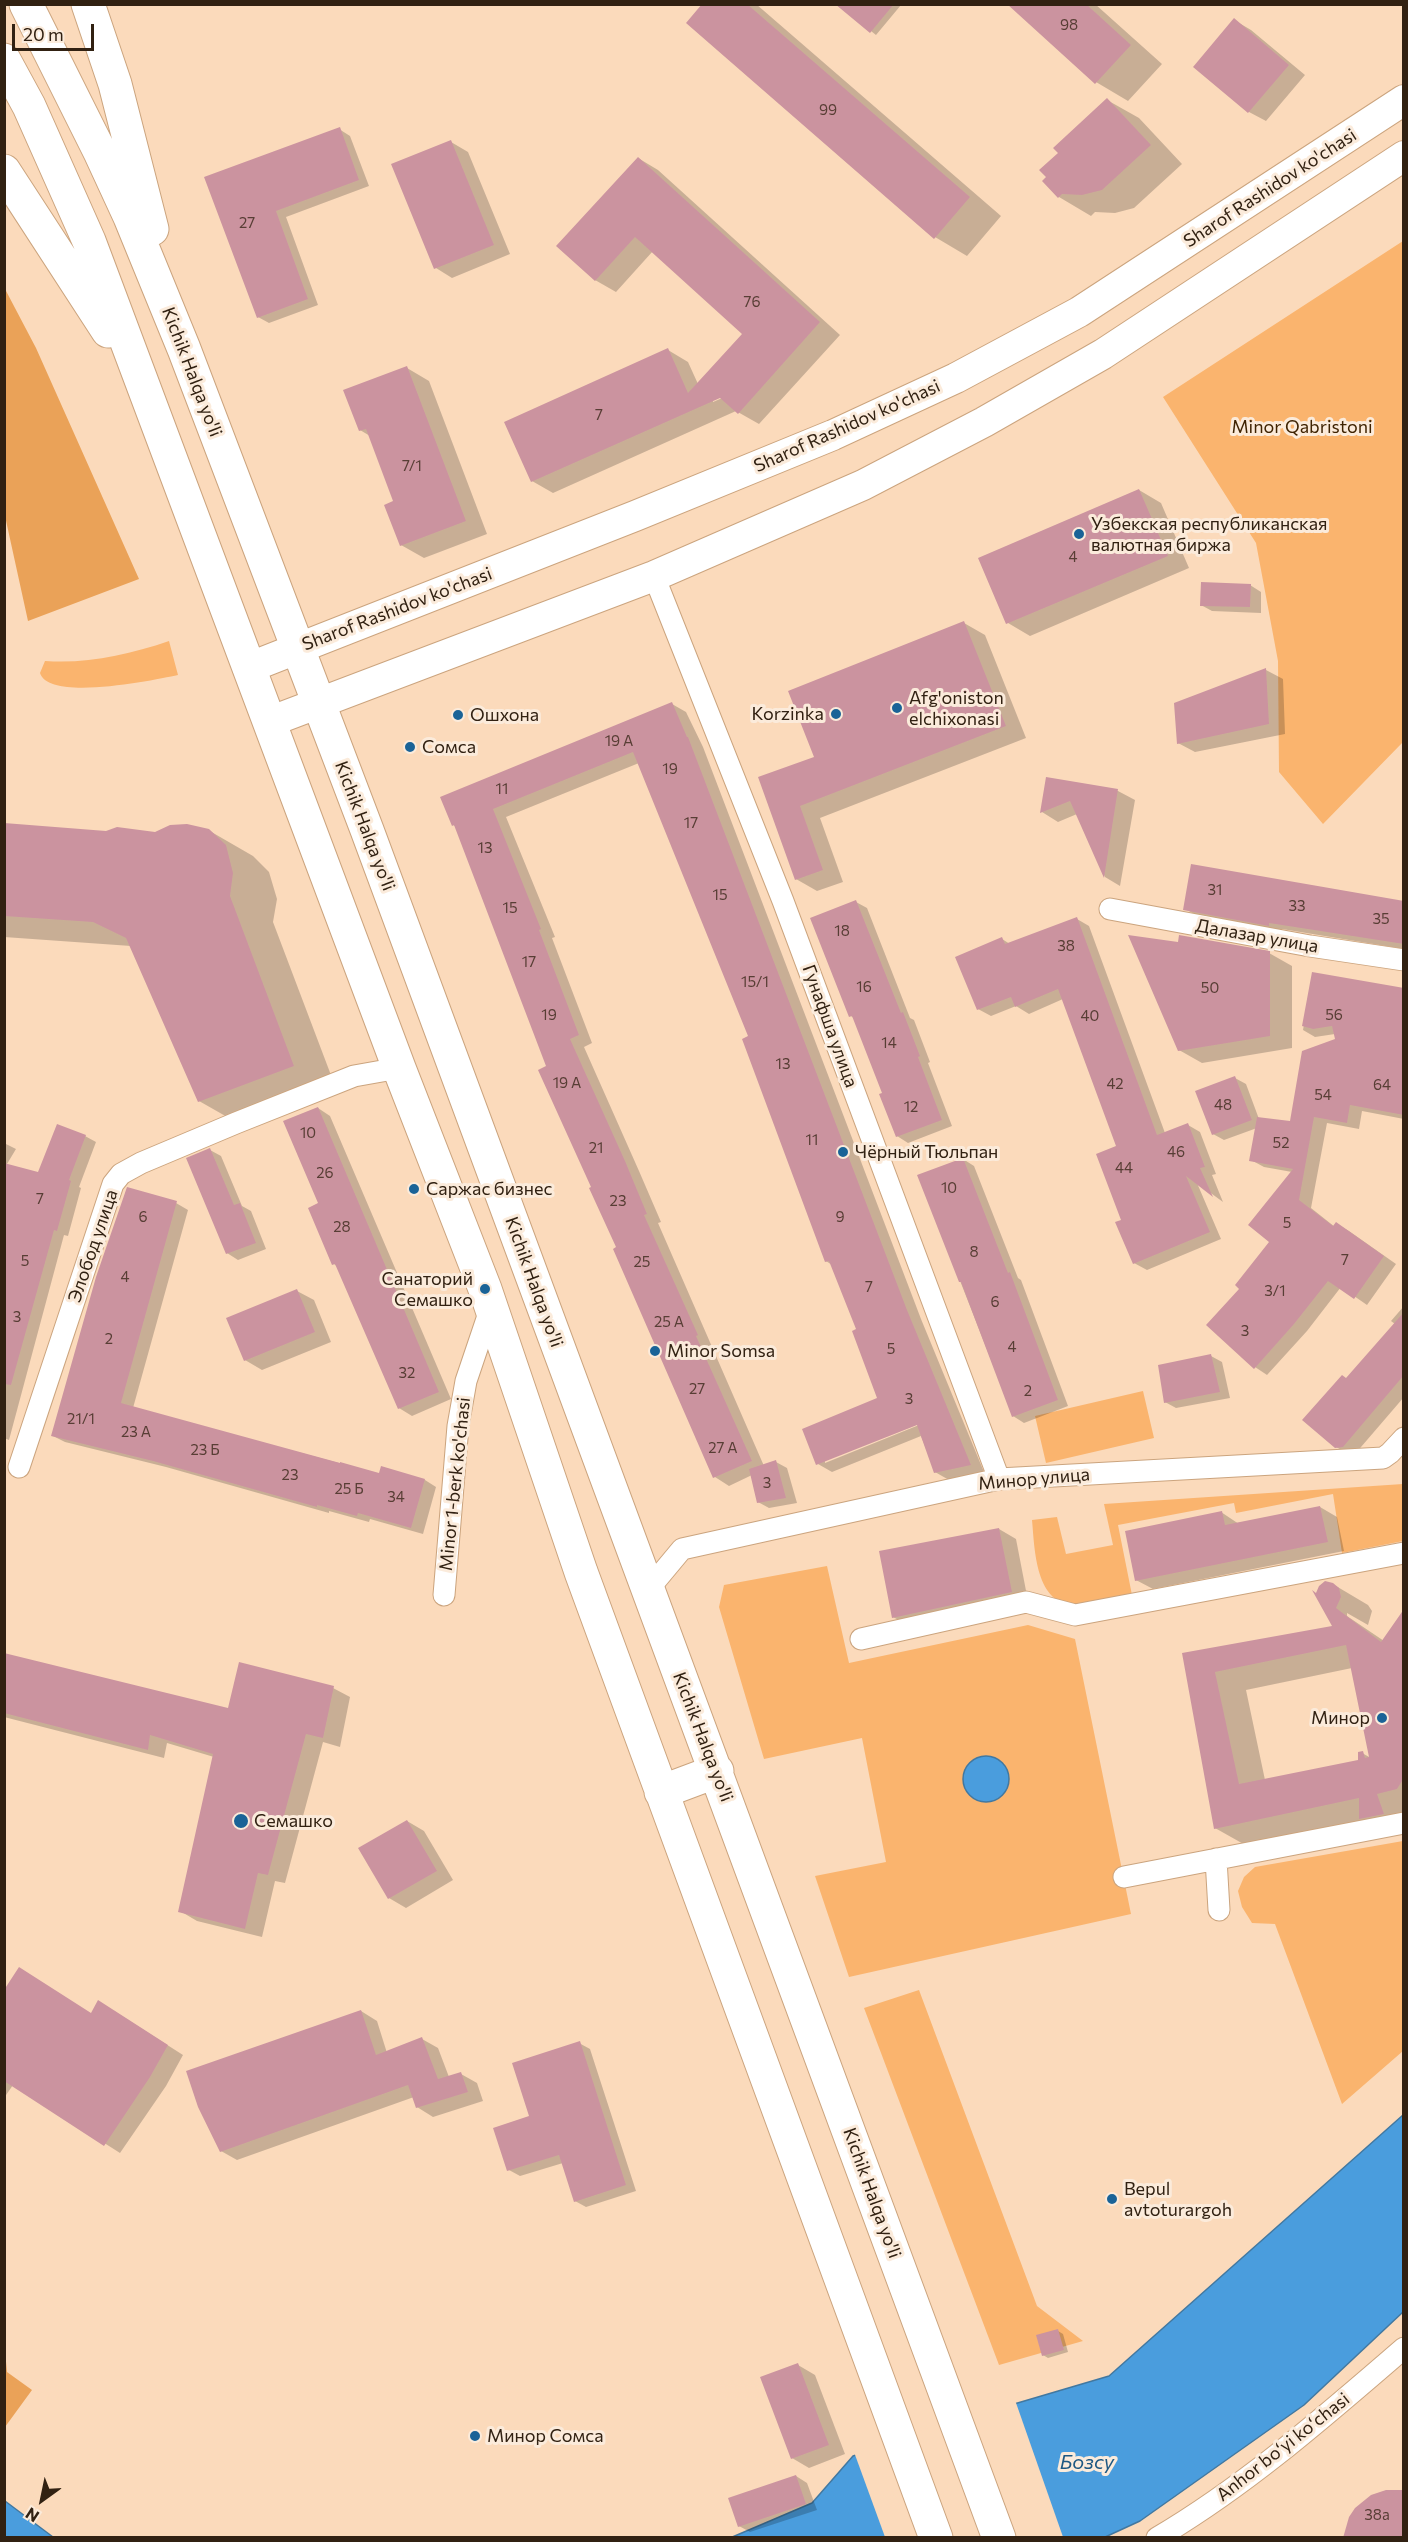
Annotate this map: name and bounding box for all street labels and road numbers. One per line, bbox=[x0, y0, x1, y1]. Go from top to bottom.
street label: Sharof Rashidov ko'chasi bbox=[1180, 124, 1360, 252]
street label: Kichik Halqa yo'li bbox=[157, 304, 227, 440]
street label: Sharof Rashidov ko'chasi bbox=[751, 375, 943, 477]
street label: Sharof Rashidov ko'chasi bbox=[299, 563, 495, 655]
street label: Kichik Halqa yo'li bbox=[330, 758, 400, 894]
street label: Далазар улица bbox=[1194, 915, 1320, 957]
street label: Гунафша улица bbox=[798, 962, 862, 1090]
street label: Элобод улица bbox=[64, 1187, 122, 1305]
street label: Kichik Halqa yo'li bbox=[500, 1214, 568, 1350]
street label: Minor 1-berk ko'chasi bbox=[435, 1396, 475, 1572]
street label: Минор улица bbox=[977, 1463, 1091, 1495]
street label: Kichik Halqa yo'li bbox=[668, 1669, 738, 1805]
street label: Kichik Halqa yo'li bbox=[838, 2125, 906, 2261]
street label: Anhor boʻyi koʻchasi bbox=[1212, 2388, 1354, 2506]

